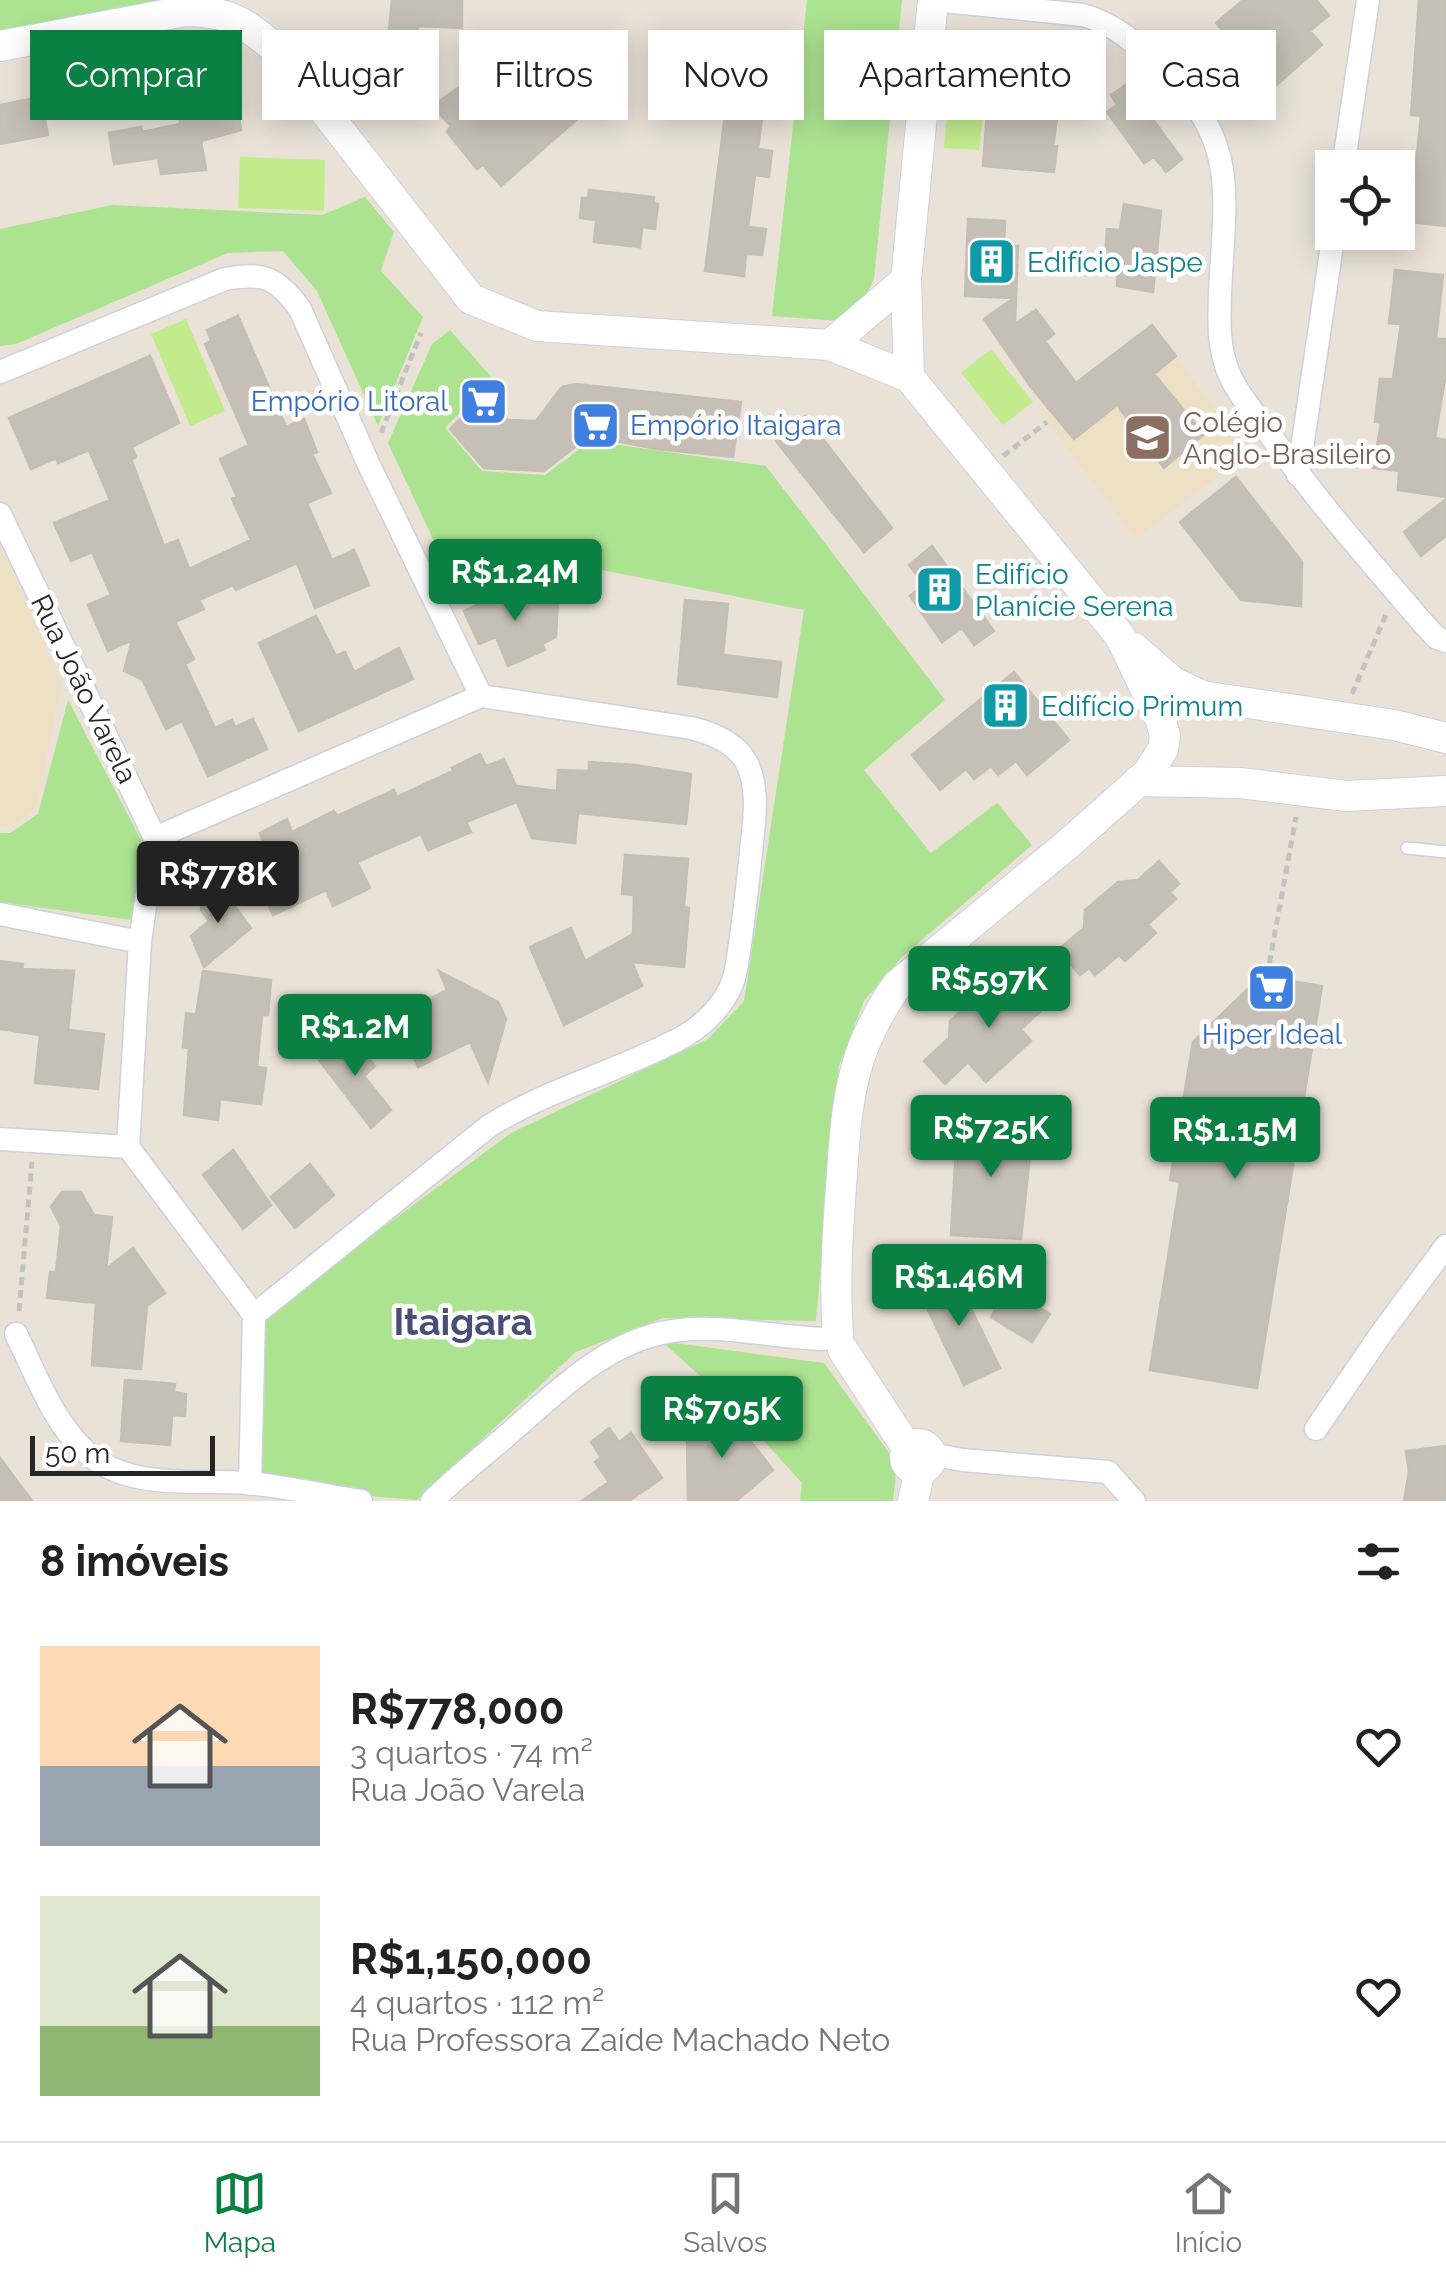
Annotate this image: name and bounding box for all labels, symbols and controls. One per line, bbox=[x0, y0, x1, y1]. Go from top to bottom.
chip: Comprar bbox=[30, 30, 242, 120]
chip: Alugar bbox=[262, 30, 439, 120]
chip: Filtros bbox=[459, 30, 628, 120]
chip: Novo bbox=[648, 30, 804, 120]
chip: Apartamento bbox=[824, 30, 1106, 120]
chip: Casa bbox=[1126, 30, 1276, 120]
map controls bbox=[1315, 150, 1415, 250]
button: locate bbox=[1315, 150, 1415, 250]
building icon: Edifício Jaspe bbox=[966, 236, 1018, 288]
place label: Edifício Jaspe bbox=[1027, 246, 1203, 279]
supermarket icon: Empório Litoral bbox=[457, 375, 509, 427]
place label: Empório Litoral bbox=[251, 385, 448, 418]
supermarket icon: Empório Itaigara bbox=[569, 399, 621, 451]
place label: Colégio Anglo-Brasileiro bbox=[1183, 406, 1391, 471]
place label: Empório Itaigara bbox=[630, 409, 841, 442]
school or university icon: Colégio Anglo-Brasileiro bbox=[1122, 412, 1174, 464]
pin: R$1.24M bbox=[423, 539, 607, 624]
text: R$1.24M bbox=[451, 553, 579, 590]
place label: Edifício Planície Serena bbox=[975, 558, 1174, 623]
building icon: Edifício Planície Serena bbox=[914, 564, 966, 616]
street label: Rua João Varela bbox=[24, 589, 144, 789]
building icon: Edifício Primum bbox=[980, 680, 1032, 732]
place label: Edifício Primum bbox=[1041, 690, 1243, 723]
pin: R$778K bbox=[137, 841, 299, 926]
text: R$778K bbox=[159, 855, 277, 892]
pin: R$597K bbox=[908, 946, 1070, 1031]
text: R$597K bbox=[930, 960, 1048, 997]
supermarket icon: Hiper Ideal bbox=[1246, 961, 1298, 1013]
pin: R$1.2M bbox=[274, 994, 436, 1079]
text: R$1.2M bbox=[300, 1008, 410, 1045]
place label: Hiper Ideal bbox=[1202, 1018, 1343, 1051]
pin: R$725K bbox=[910, 1095, 1072, 1180]
pin: R$1.15M bbox=[1143, 1097, 1327, 1182]
text: R$725K bbox=[933, 1109, 1049, 1146]
text: R$1.15M bbox=[1172, 1111, 1298, 1148]
pin: R$1.46M bbox=[867, 1244, 1051, 1329]
text: R$1.46M bbox=[894, 1258, 1024, 1295]
district label: Itaigara bbox=[394, 1299, 533, 1344]
pin: R$705K bbox=[641, 1376, 803, 1461]
text: R$705K bbox=[663, 1390, 781, 1427]
scale bar bbox=[30, 1431, 215, 1476]
text: 50 m bbox=[45, 1437, 110, 1470]
icon: filters bbox=[1351, 1534, 1406, 1589]
text: 8 imóveis bbox=[40, 1537, 229, 1586]
text: R$778,000 bbox=[350, 1685, 564, 1734]
icon: home bbox=[120, 1686, 240, 1806]
icon: heart bbox=[1351, 1719, 1406, 1774]
text: 3 quartos · 74 m² bbox=[350, 1734, 593, 1771]
text: Rua João Varela bbox=[350, 1771, 585, 1808]
text: R$1,150,000 bbox=[350, 1935, 592, 1984]
icon: home bbox=[120, 1936, 240, 2056]
icon: heart bbox=[1351, 1969, 1406, 2024]
text: 4 quartos · 112 m² bbox=[350, 1984, 604, 2021]
text: Rua Professora Zaíde Machado Neto bbox=[350, 2021, 890, 2058]
tab: Mapa bbox=[204, 2166, 276, 2259]
tab: Salvos bbox=[683, 2166, 767, 2259]
tab: Início bbox=[1175, 2166, 1242, 2259]

